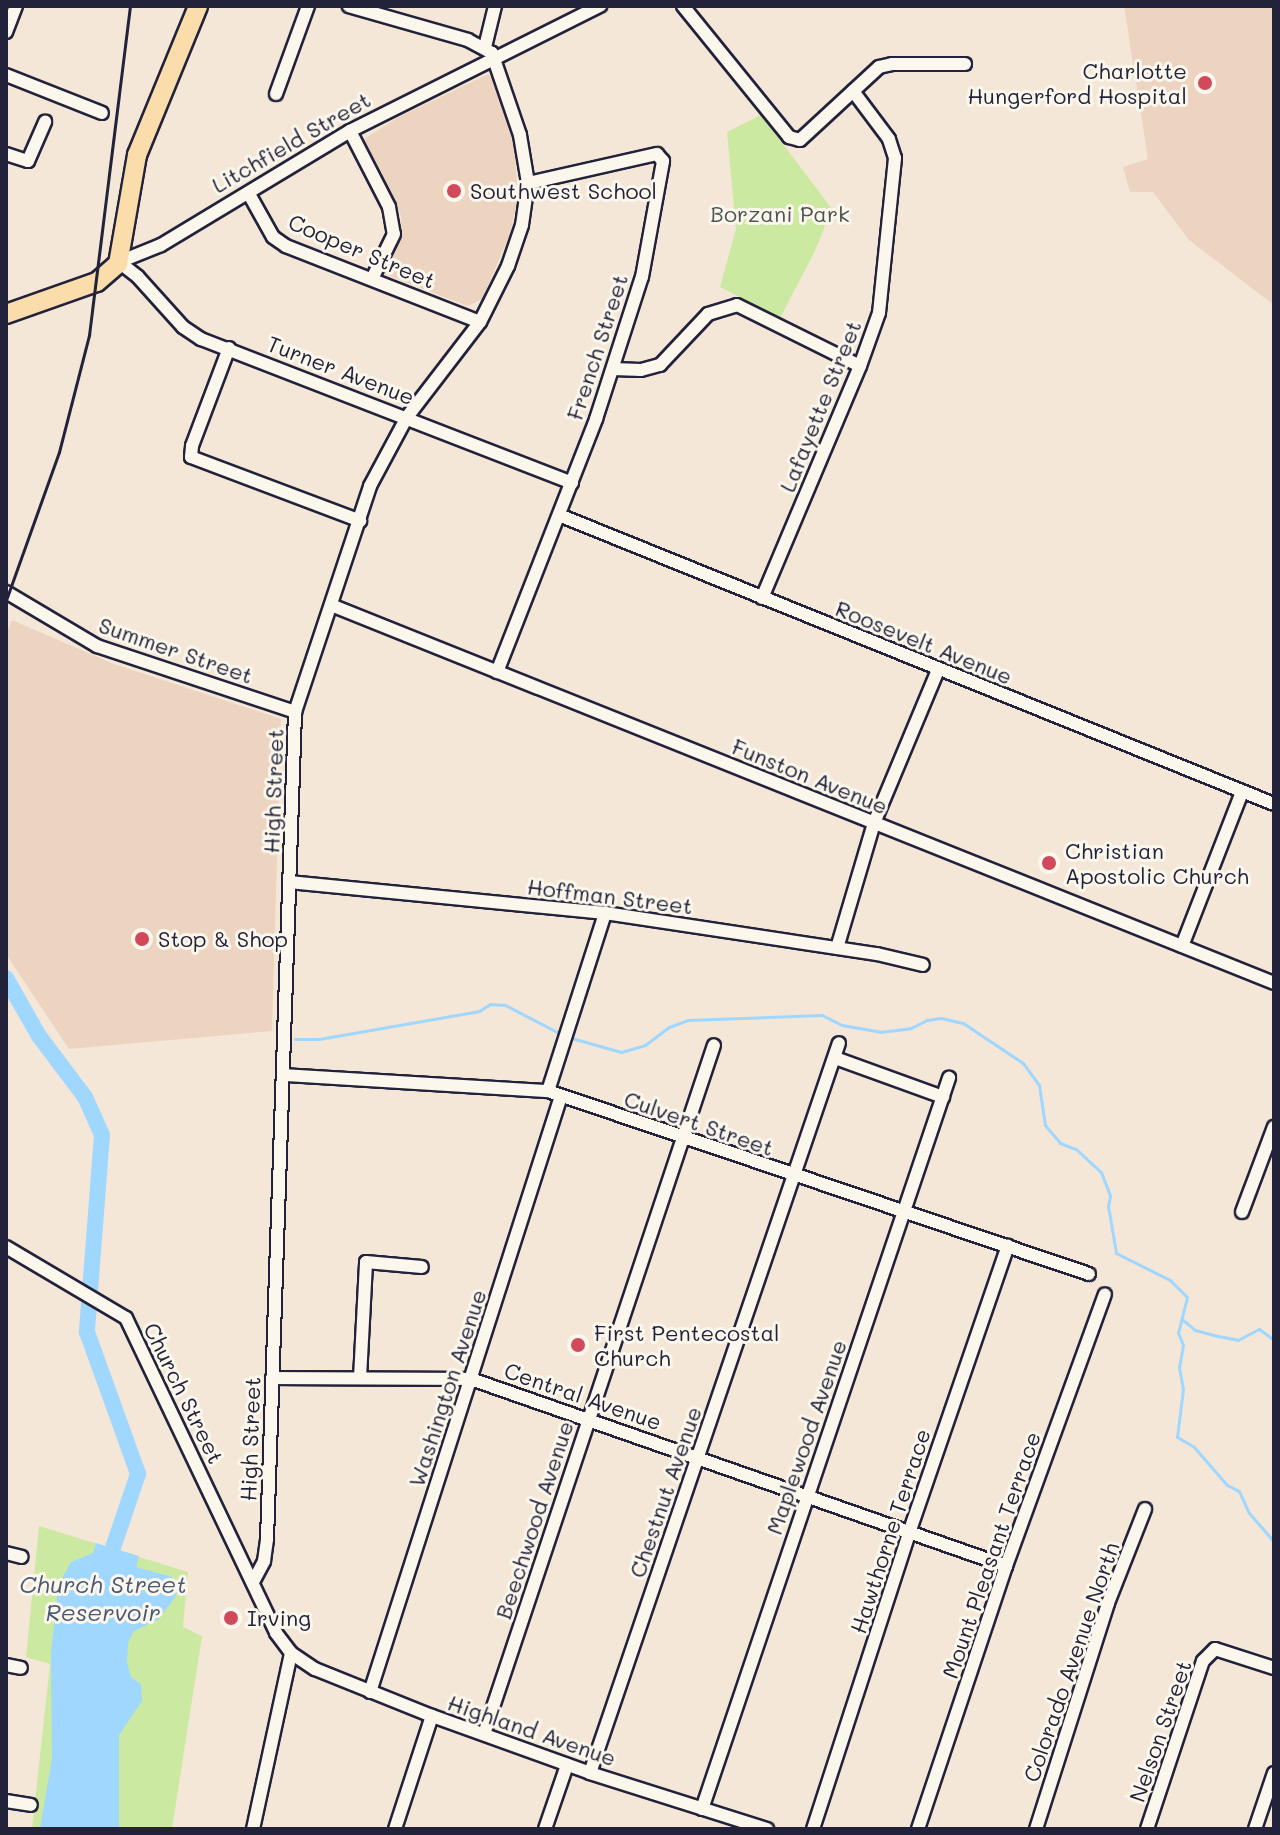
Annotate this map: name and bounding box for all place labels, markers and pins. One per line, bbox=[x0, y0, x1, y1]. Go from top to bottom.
place label: Charlotte Hungerford Hospital bbox=[967, 57, 1187, 108]
marker: Charlotte Hungerford Hospital bbox=[1194, 72, 1216, 94]
place label: Southwest School bbox=[470, 178, 657, 204]
marker: Southwest School bbox=[445, 182, 463, 200]
place label: Christian Apostolic Church bbox=[1065, 837, 1249, 888]
marker: Christian Apostolic Church bbox=[1040, 854, 1058, 872]
place label: Stop & Shop bbox=[158, 926, 288, 952]
marker: Stop & Shop bbox=[133, 930, 151, 948]
place label: First Pentecostal Church bbox=[594, 1319, 780, 1370]
marker: First Pentecostal Church bbox=[569, 1336, 587, 1354]
place label: Irving bbox=[247, 1605, 311, 1631]
marker: Irving bbox=[222, 1609, 240, 1627]

